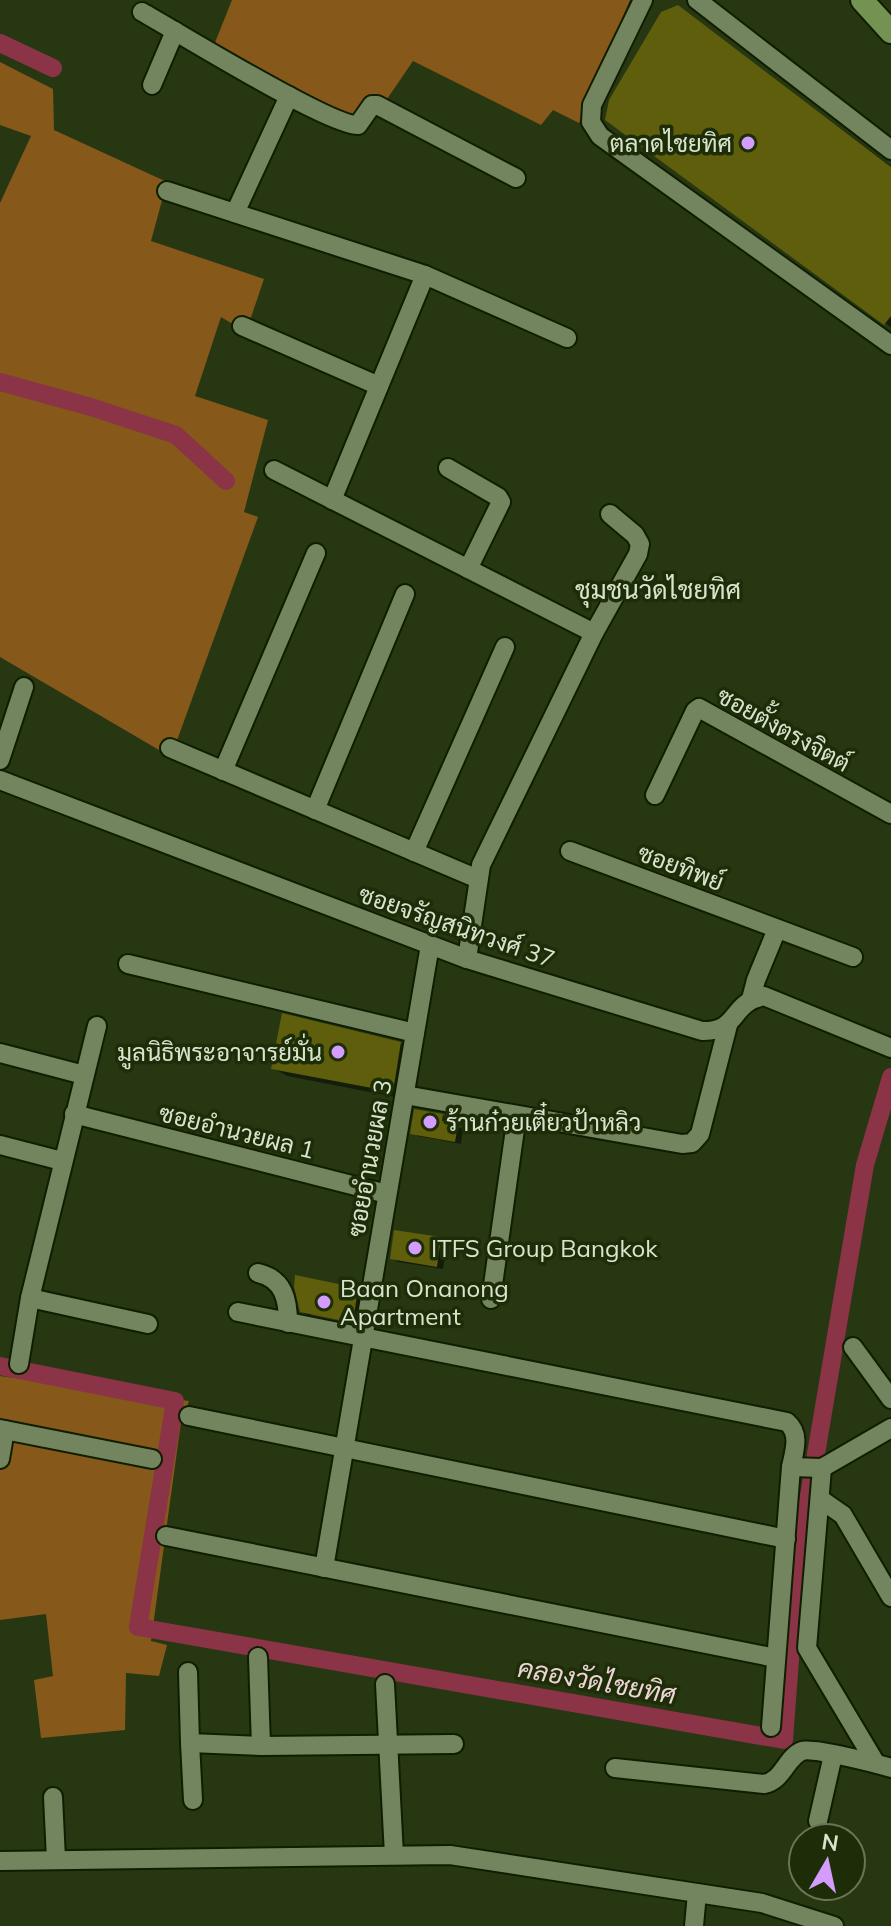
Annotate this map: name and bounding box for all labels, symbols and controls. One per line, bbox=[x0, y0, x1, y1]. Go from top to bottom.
place label: ตลาดไชยทิศ bbox=[610, 128, 732, 158]
marker: ตลาดไชยทิศ bbox=[739, 134, 757, 152]
district label: ชุมชนวัดไชยทิศ bbox=[575, 573, 741, 608]
street label: ซอยตั้งตรงจิตต์ bbox=[712, 676, 858, 778]
street label: ซอยทิพย์ bbox=[634, 837, 728, 897]
street label: ซอยจรัญสนิทวงศ์ 37 bbox=[355, 878, 559, 974]
place label: มูลนิธิพระอาจารย์มั่น bbox=[117, 1033, 322, 1070]
marker: มูลนิธิพระอาจารย์มั่น bbox=[329, 1043, 347, 1061]
street label: ซอยอำนวยผล 3 bbox=[340, 1077, 398, 1239]
street label: ซอยอำนวยผล 1 bbox=[156, 1097, 318, 1165]
place label: ร้านก๋วยเตี๋ยวป้าหลิว bbox=[446, 1101, 641, 1137]
marker: ร้านก๋วยเตี๋ยวป้าหลิว bbox=[421, 1113, 439, 1131]
place label: ITFS Group Bangkok bbox=[431, 1233, 658, 1263]
marker: ITFS Group Bangkok bbox=[406, 1239, 424, 1257]
place label: Baan Onanong Apartment bbox=[340, 1273, 509, 1331]
marker: Baan Onanong Apartment bbox=[315, 1293, 333, 1311]
water label: คลองวัดไชยทิศ bbox=[515, 1651, 679, 1711]
north arrow bbox=[787, 1822, 867, 1902]
text: N bbox=[820, 1827, 841, 1857]

